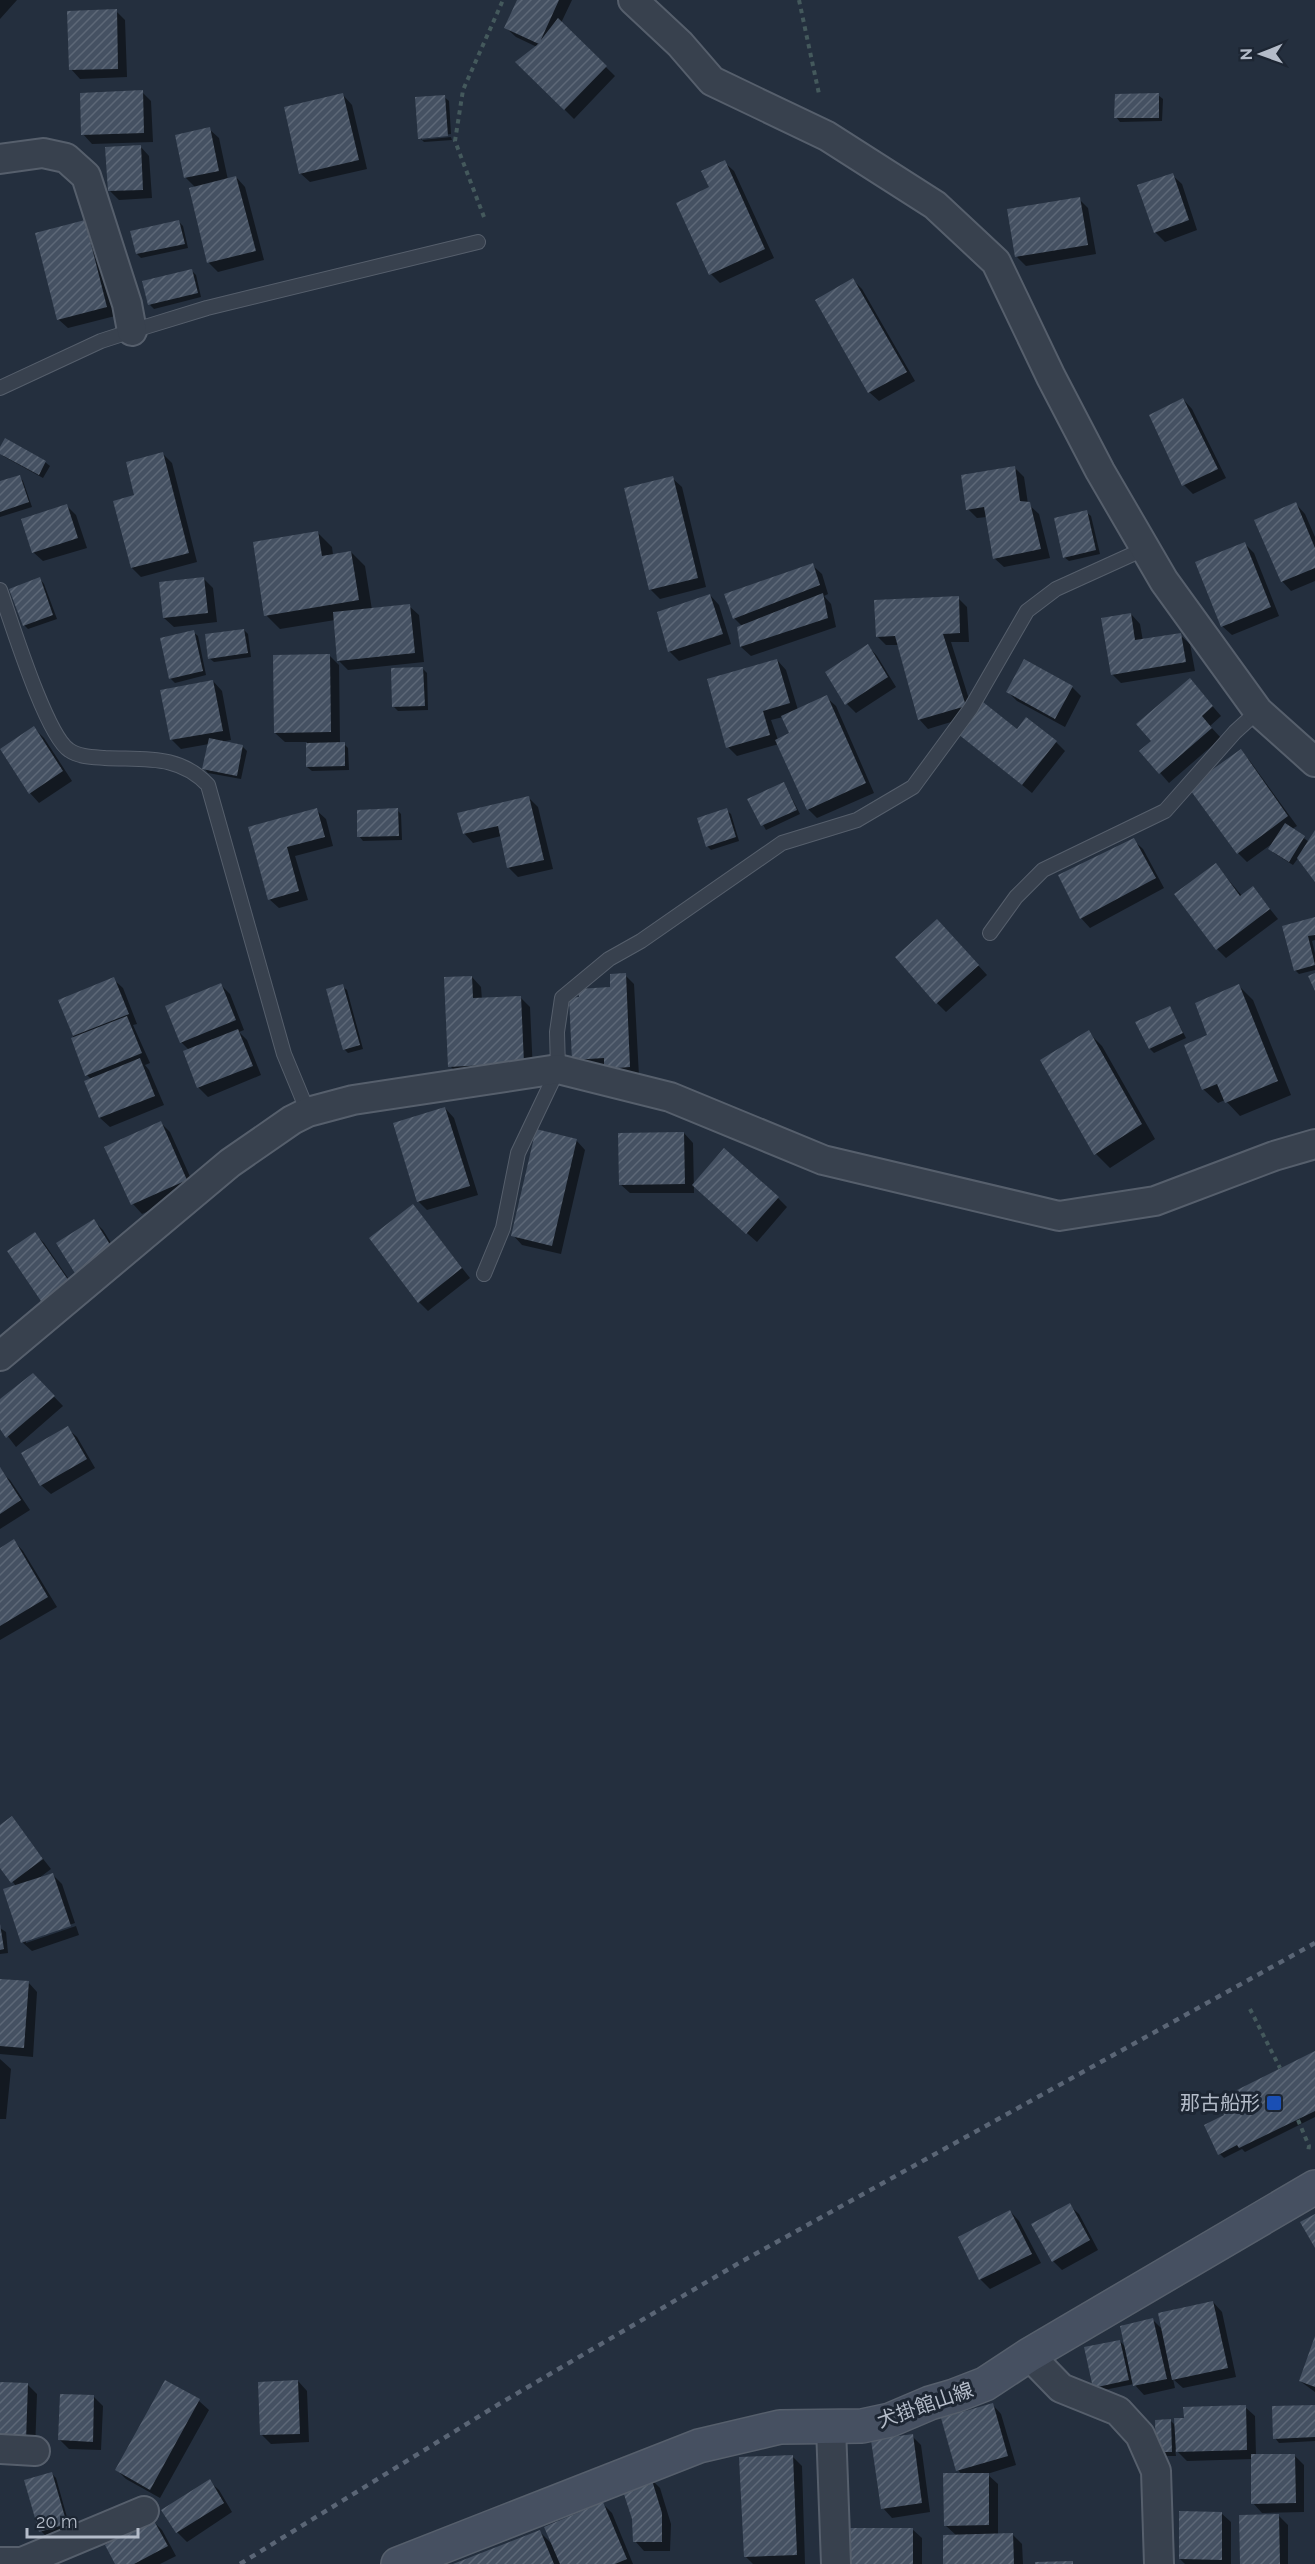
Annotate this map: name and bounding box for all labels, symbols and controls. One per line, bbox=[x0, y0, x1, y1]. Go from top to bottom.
north arrow bbox=[1231, 24, 1291, 84]
text: N bbox=[1237, 48, 1256, 61]
place label: 那古船形 bbox=[1180, 2091, 1260, 2115]
marker: 那古船形 bbox=[1265, 2094, 1283, 2112]
street label: 犬掛館山線 bbox=[874, 2377, 976, 2433]
scale bar bbox=[27, 2501, 138, 2539]
text: 20 m bbox=[36, 2511, 78, 2532]

